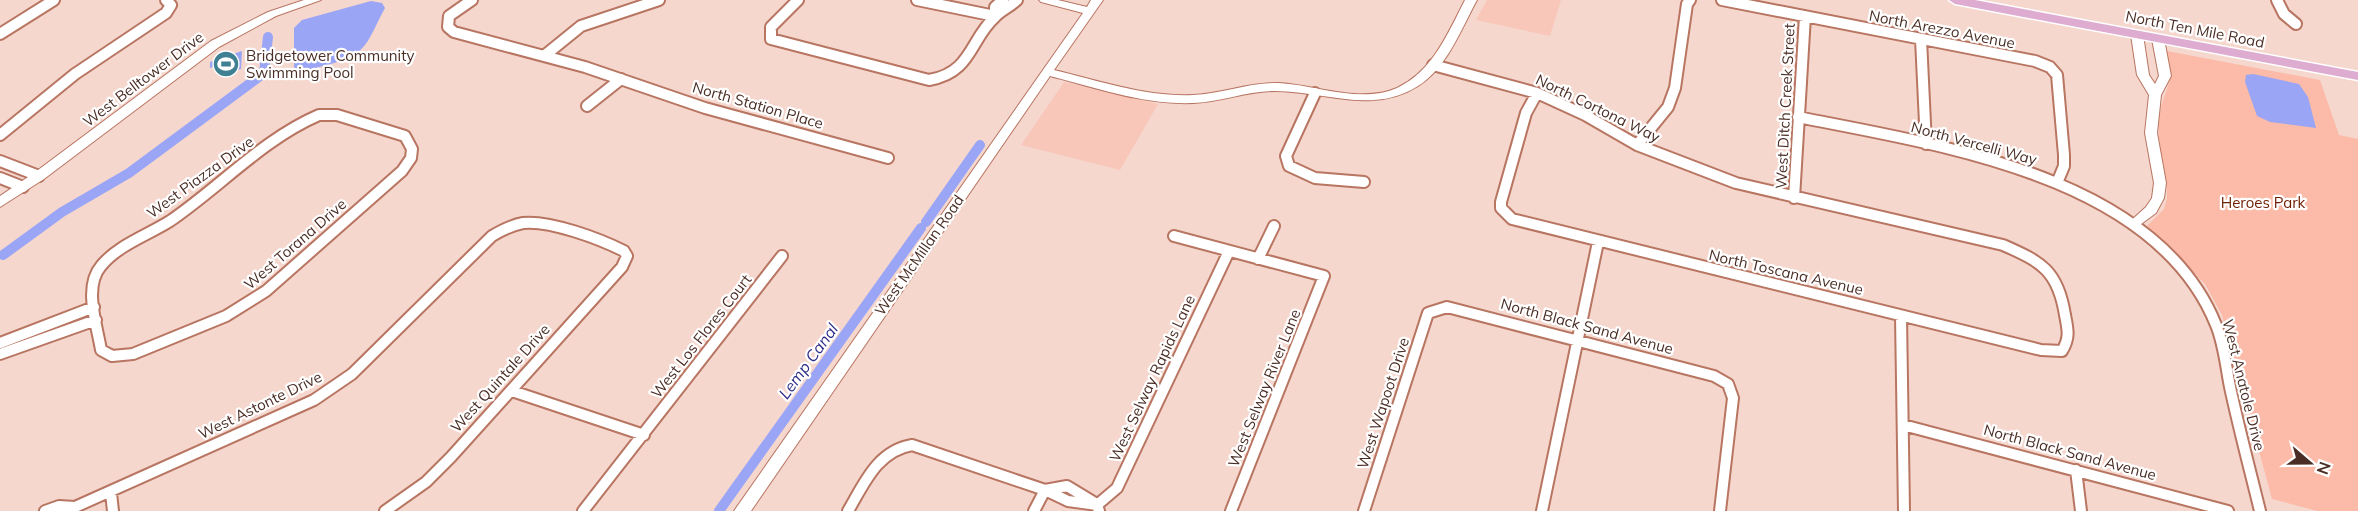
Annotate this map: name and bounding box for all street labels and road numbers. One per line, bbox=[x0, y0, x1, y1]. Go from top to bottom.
street label: North Arezzo Avenue bbox=[1867, 6, 2017, 52]
street label: North Ten Mile Road bbox=[2124, 6, 2266, 52]
street label: West Ditch Creek Street bbox=[1771, 23, 1799, 189]
street label: West Belltower Drive bbox=[79, 27, 207, 131]
street label: North Cortona Way bbox=[1533, 70, 1663, 146]
street label: North Station Place bbox=[690, 77, 826, 133]
street label: North Vercelli Way bbox=[1909, 117, 2039, 169]
street label: West Piazza Drive bbox=[143, 132, 257, 222]
street label: West McMillan Road bbox=[870, 191, 968, 319]
street label: West Torana Drive bbox=[240, 194, 350, 294]
street label: North Toscana Avenue bbox=[1707, 245, 1865, 299]
street label: West Los Flores Court bbox=[647, 270, 755, 402]
street label: West Selway Rapids Lane bbox=[1105, 292, 1199, 464]
street label: North Black Sand Avenue bbox=[1499, 294, 1675, 358]
street label: West Selway River Lane bbox=[1224, 306, 1304, 470]
street label: West Anatole Drive bbox=[2218, 317, 2270, 453]
street label: West Quintale Drive bbox=[446, 320, 554, 436]
street label: West Wapoot Drive bbox=[1353, 335, 1413, 471]
street label: West Astonte Drive bbox=[195, 367, 325, 443]
street label: North Black Sand Avenue bbox=[1982, 420, 2158, 484]

